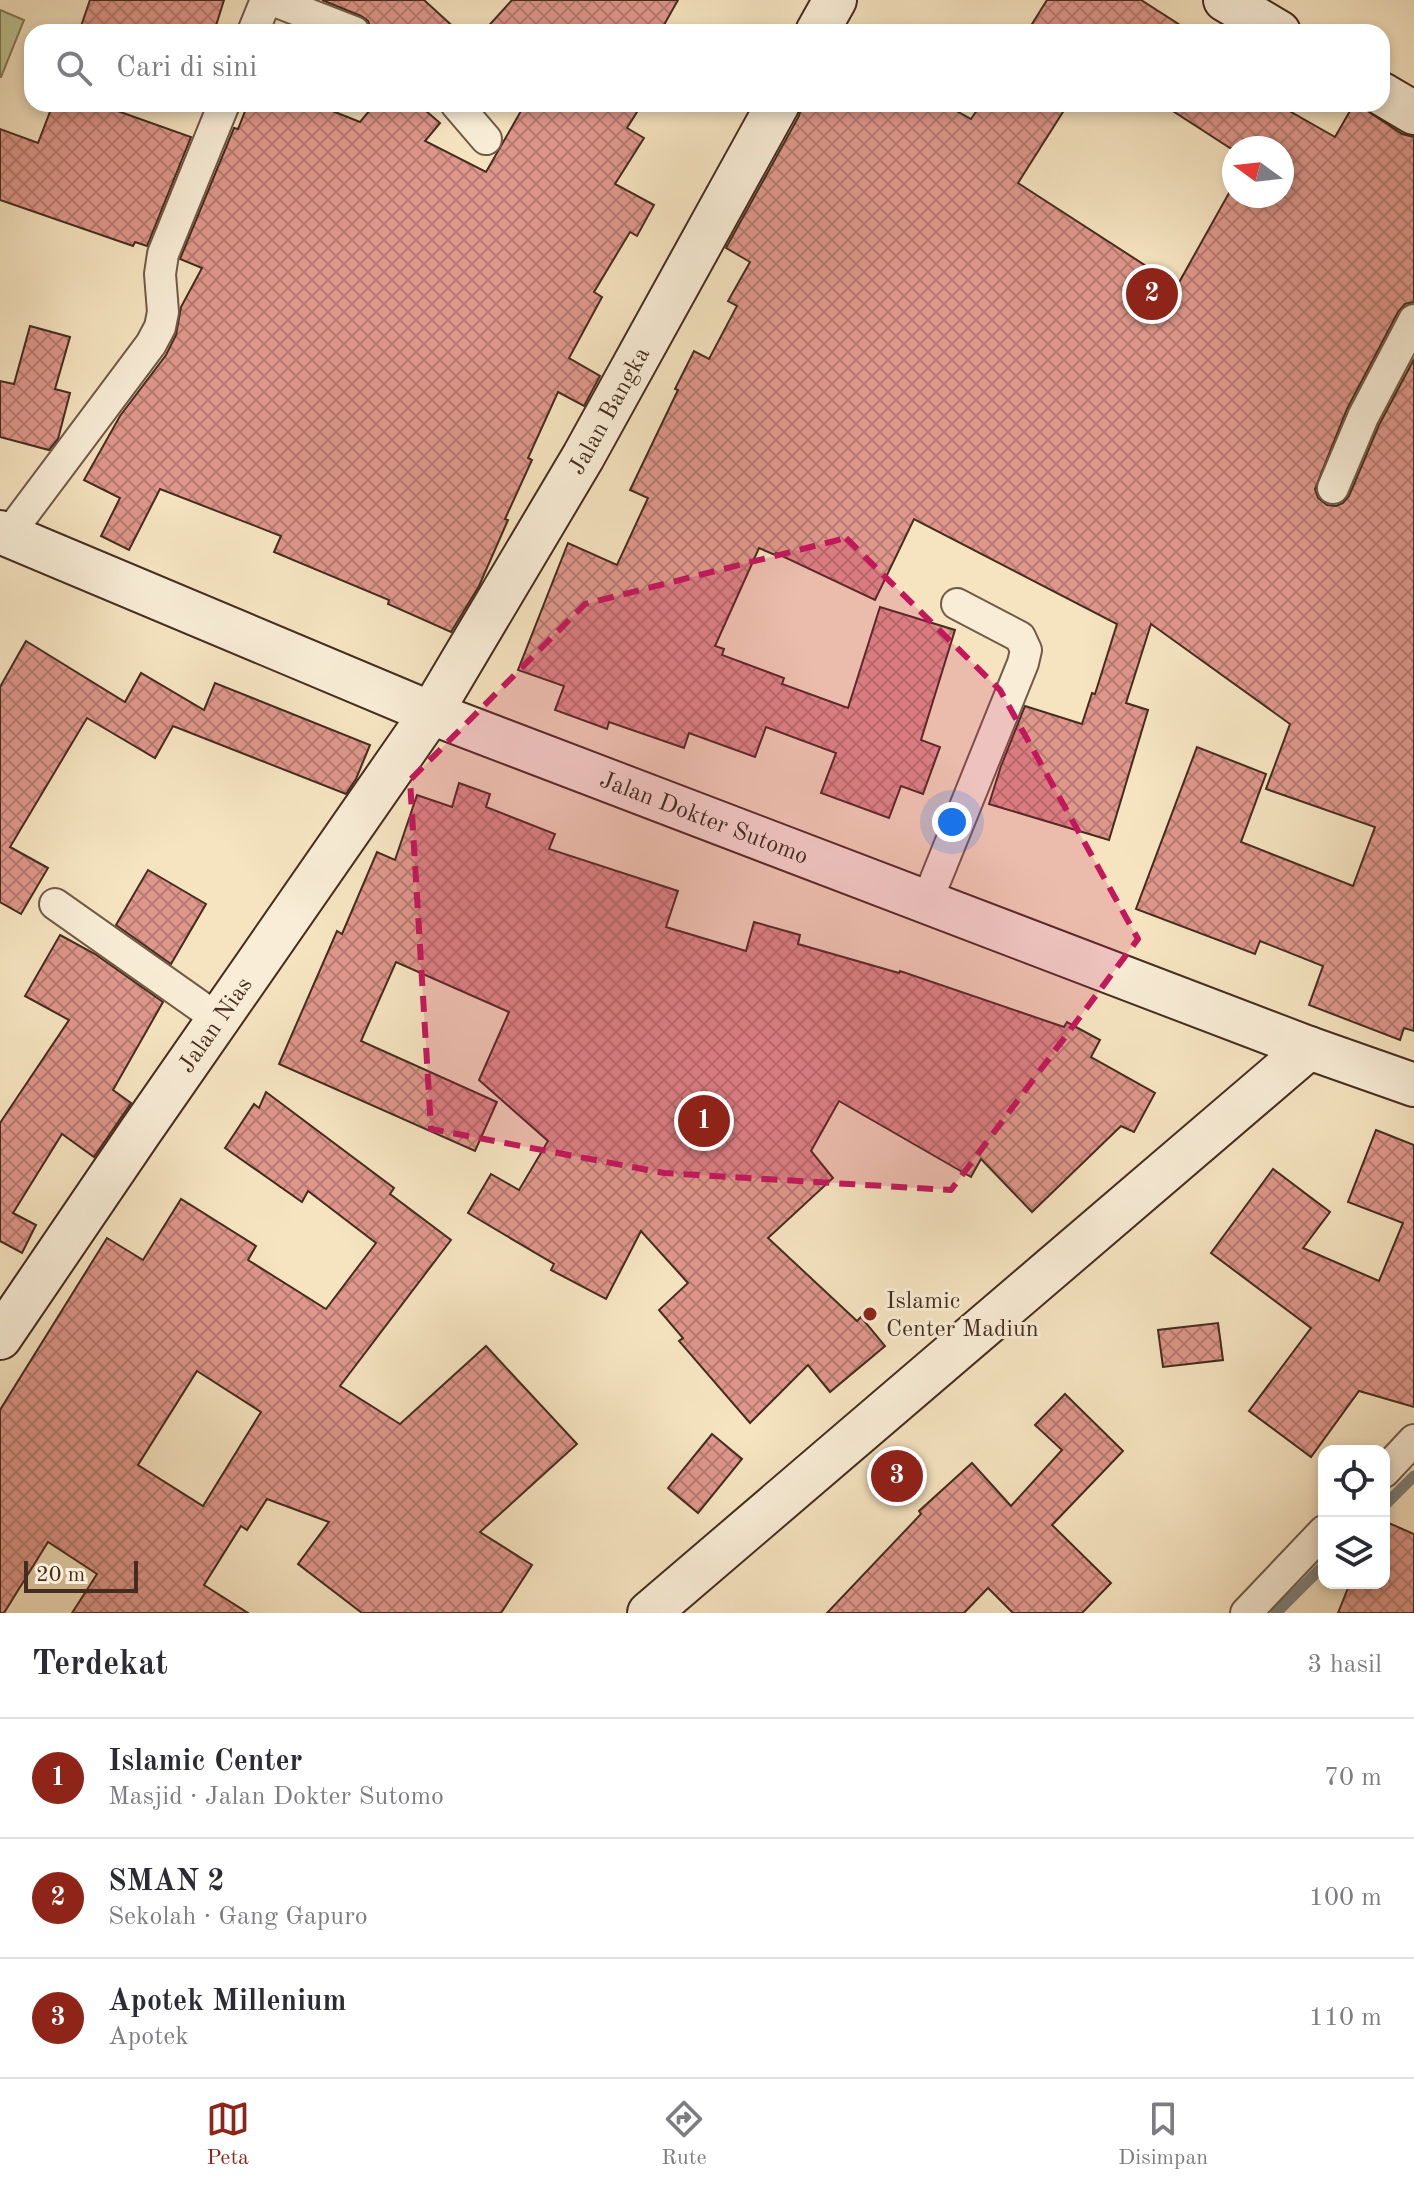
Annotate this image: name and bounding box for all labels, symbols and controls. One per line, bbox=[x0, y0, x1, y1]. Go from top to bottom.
search box bbox=[24, 24, 1390, 112]
icon: search bbox=[52, 46, 96, 90]
text: Cari di sini bbox=[116, 53, 257, 83]
north arrow bbox=[1222, 136, 1294, 208]
pin: 2 bbox=[1126, 264, 1178, 324]
street label: Jalan Bangka bbox=[565, 344, 655, 479]
street label: Jalan Dokter Sutomo bbox=[596, 769, 811, 870]
your location bbox=[932, 802, 972, 842]
street label: Jalan Nias bbox=[175, 974, 258, 1078]
pin: 1 bbox=[678, 1091, 730, 1151]
place label: Islamic Center Madiun bbox=[886, 1290, 1039, 1342]
marker: Islamic Center Madiun bbox=[861, 1305, 879, 1323]
map controls bbox=[1318, 1445, 1390, 1589]
button: locate bbox=[1318, 1445, 1390, 1517]
pin: 3 bbox=[871, 1446, 923, 1506]
button: layers bbox=[1318, 1517, 1390, 1589]
scale bar bbox=[24, 1557, 138, 1593]
text: 20 m bbox=[36, 1564, 85, 1586]
text: Terdekat bbox=[32, 1648, 168, 1682]
text: 3 hasil bbox=[1307, 1652, 1382, 1678]
text: Islamic Center bbox=[108, 1747, 303, 1777]
text: 1 bbox=[50, 1765, 66, 1791]
text: 70 m bbox=[1324, 1765, 1382, 1791]
text: Masjid · Jalan Dokter Sutomo bbox=[108, 1784, 444, 1810]
text: SMAN 2 bbox=[108, 1867, 225, 1897]
text: 2 bbox=[50, 1885, 66, 1911]
text: 100 m bbox=[1309, 1885, 1382, 1911]
text: Sekolah · Gang Gapuro bbox=[108, 1904, 368, 1930]
text: Apotek Millenium bbox=[108, 1987, 347, 2017]
text: 3 bbox=[50, 2005, 66, 2031]
text: 110 m bbox=[1309, 2005, 1382, 2031]
text: Apotek bbox=[108, 2024, 189, 2050]
tab: Peta bbox=[206, 2097, 250, 2172]
tab: Rute bbox=[661, 2097, 707, 2172]
tab: Disimpan bbox=[1118, 2097, 1208, 2172]

